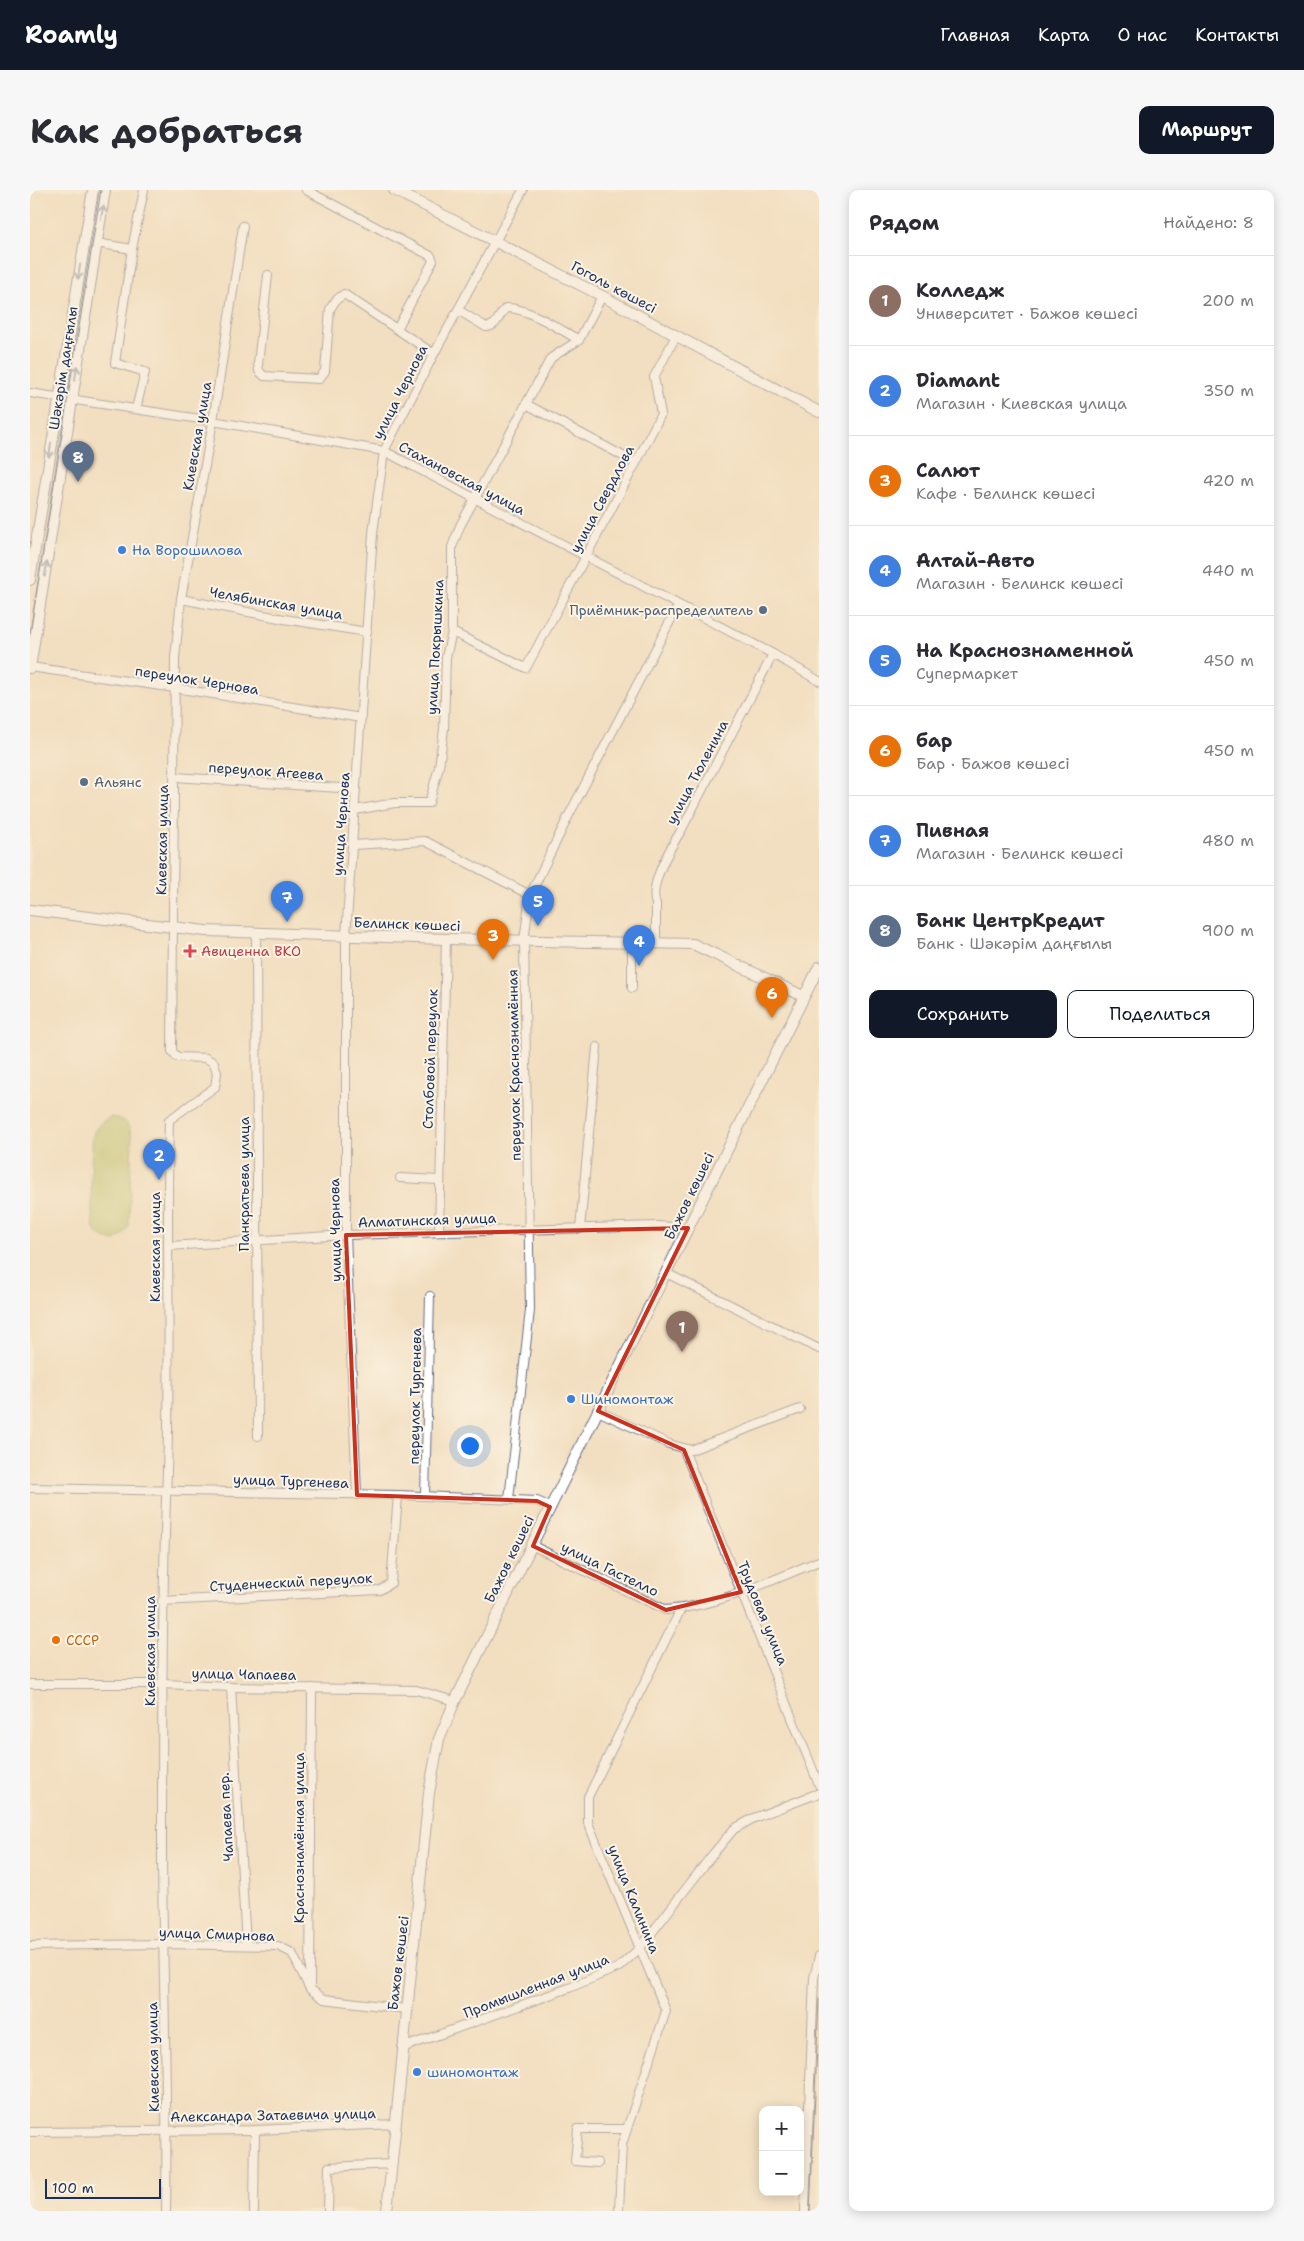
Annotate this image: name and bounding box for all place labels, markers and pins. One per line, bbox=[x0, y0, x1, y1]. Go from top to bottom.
pin: 8 bbox=[62, 441, 94, 482]
place label: На Ворошилова bbox=[132, 541, 243, 559]
marker: На Ворошилова bbox=[116, 544, 128, 556]
place label: Приёмник-распределитель bbox=[569, 601, 753, 619]
marker: Приёмник-распределитель bbox=[757, 604, 769, 616]
place label: Альянс bbox=[94, 773, 142, 791]
marker: Альянс bbox=[78, 776, 90, 788]
pin: 7 bbox=[271, 881, 303, 922]
pin: 5 bbox=[522, 885, 554, 926]
pin: 3 bbox=[477, 919, 509, 960]
pin: 4 bbox=[623, 925, 655, 966]
place label: Авиценна ВКО bbox=[201, 942, 301, 960]
marker: Авиценна ВКО bbox=[183, 944, 197, 958]
pin: 6 bbox=[756, 977, 788, 1018]
pin: 2 bbox=[143, 1139, 175, 1180]
pin: 1 bbox=[666, 1311, 698, 1352]
place label: Шиномонтаж bbox=[581, 1390, 674, 1408]
marker: Шиномонтаж bbox=[565, 1393, 577, 1405]
place label: СССР bbox=[66, 1631, 99, 1649]
marker: СССР bbox=[50, 1634, 62, 1646]
place label: шиномонтаж bbox=[427, 2063, 519, 2081]
marker: шиномонтаж bbox=[411, 2066, 423, 2078]

